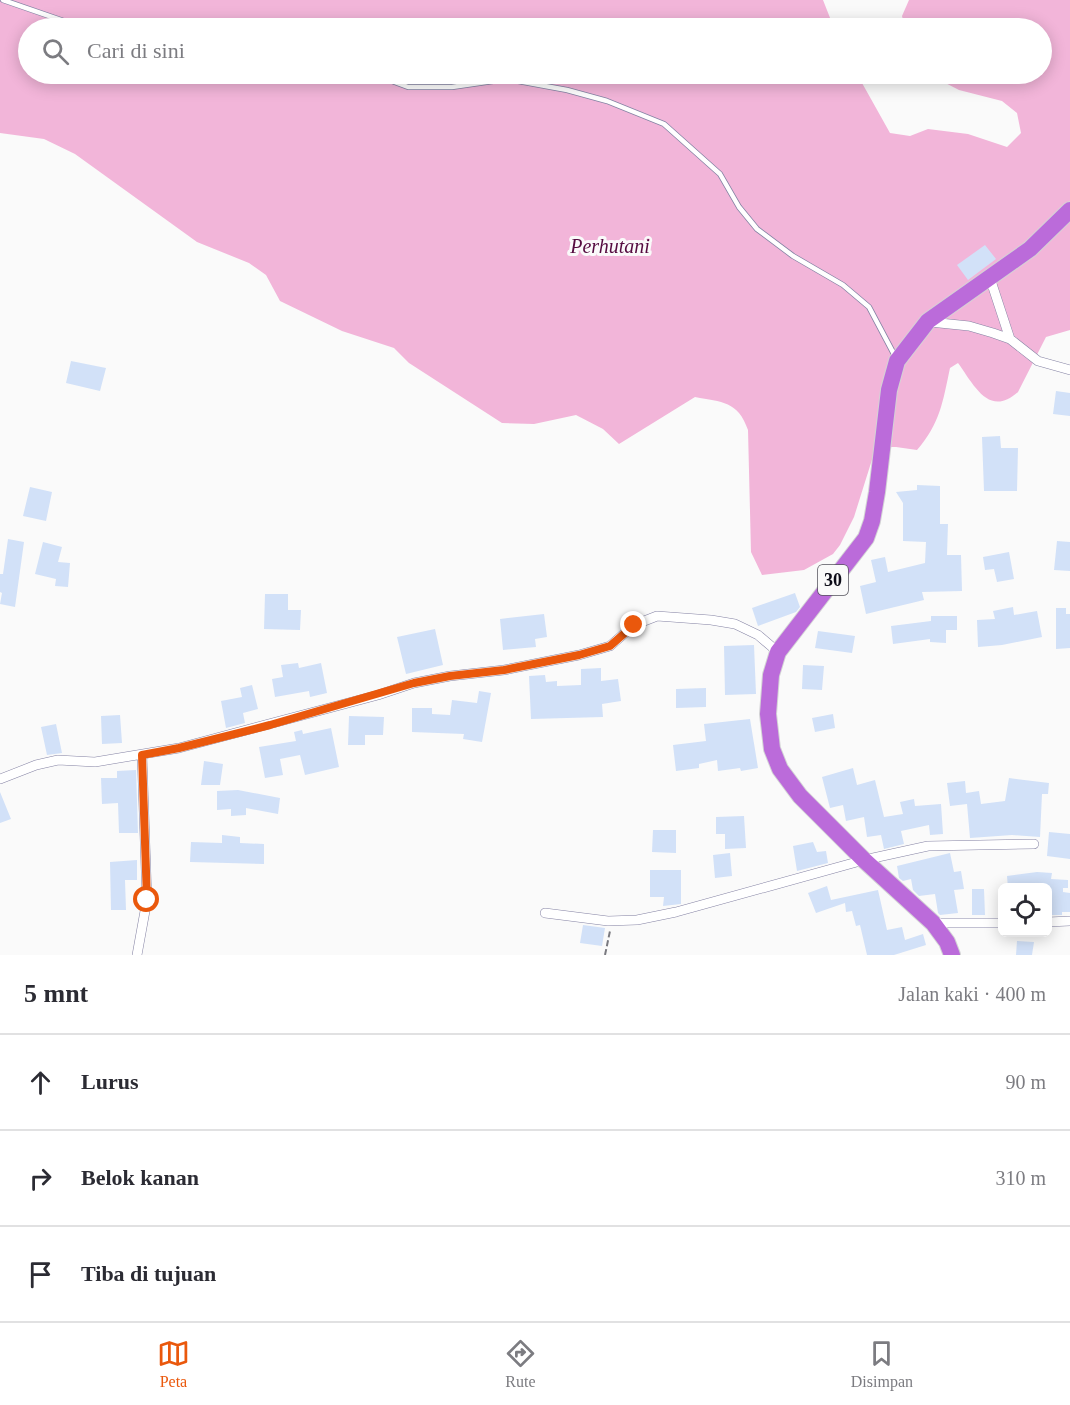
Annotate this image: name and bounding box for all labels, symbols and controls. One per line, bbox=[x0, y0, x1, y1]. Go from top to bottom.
search box bbox=[18, 18, 1052, 84]
icon: search bbox=[39, 35, 72, 68]
text: Cari di sini bbox=[87, 38, 185, 63]
park label: Perhutani bbox=[569, 235, 650, 257]
road number: 30 bbox=[818, 565, 848, 595]
route end bbox=[620, 611, 646, 637]
map controls bbox=[998, 883, 1052, 937]
button: locate bbox=[998, 883, 1052, 937]
route start bbox=[133, 886, 159, 912]
text: 5 mnt bbox=[24, 979, 88, 1008]
text: Jalan kaki · 400 m bbox=[898, 983, 1046, 1005]
icon: ahead bbox=[24, 1066, 57, 1099]
text: Lurus bbox=[81, 1069, 138, 1094]
text: 90 m bbox=[1005, 1071, 1046, 1093]
icon: right bbox=[24, 1162, 57, 1195]
text: Belok kanan bbox=[81, 1165, 199, 1190]
text: 310 m bbox=[995, 1167, 1046, 1189]
icon: arrive bbox=[24, 1258, 57, 1291]
text: Tiba di tujuan bbox=[81, 1261, 216, 1286]
tab: Peta bbox=[157, 1337, 190, 1391]
tab: Rute bbox=[504, 1337, 537, 1391]
tab: Disimpan bbox=[851, 1337, 913, 1391]

